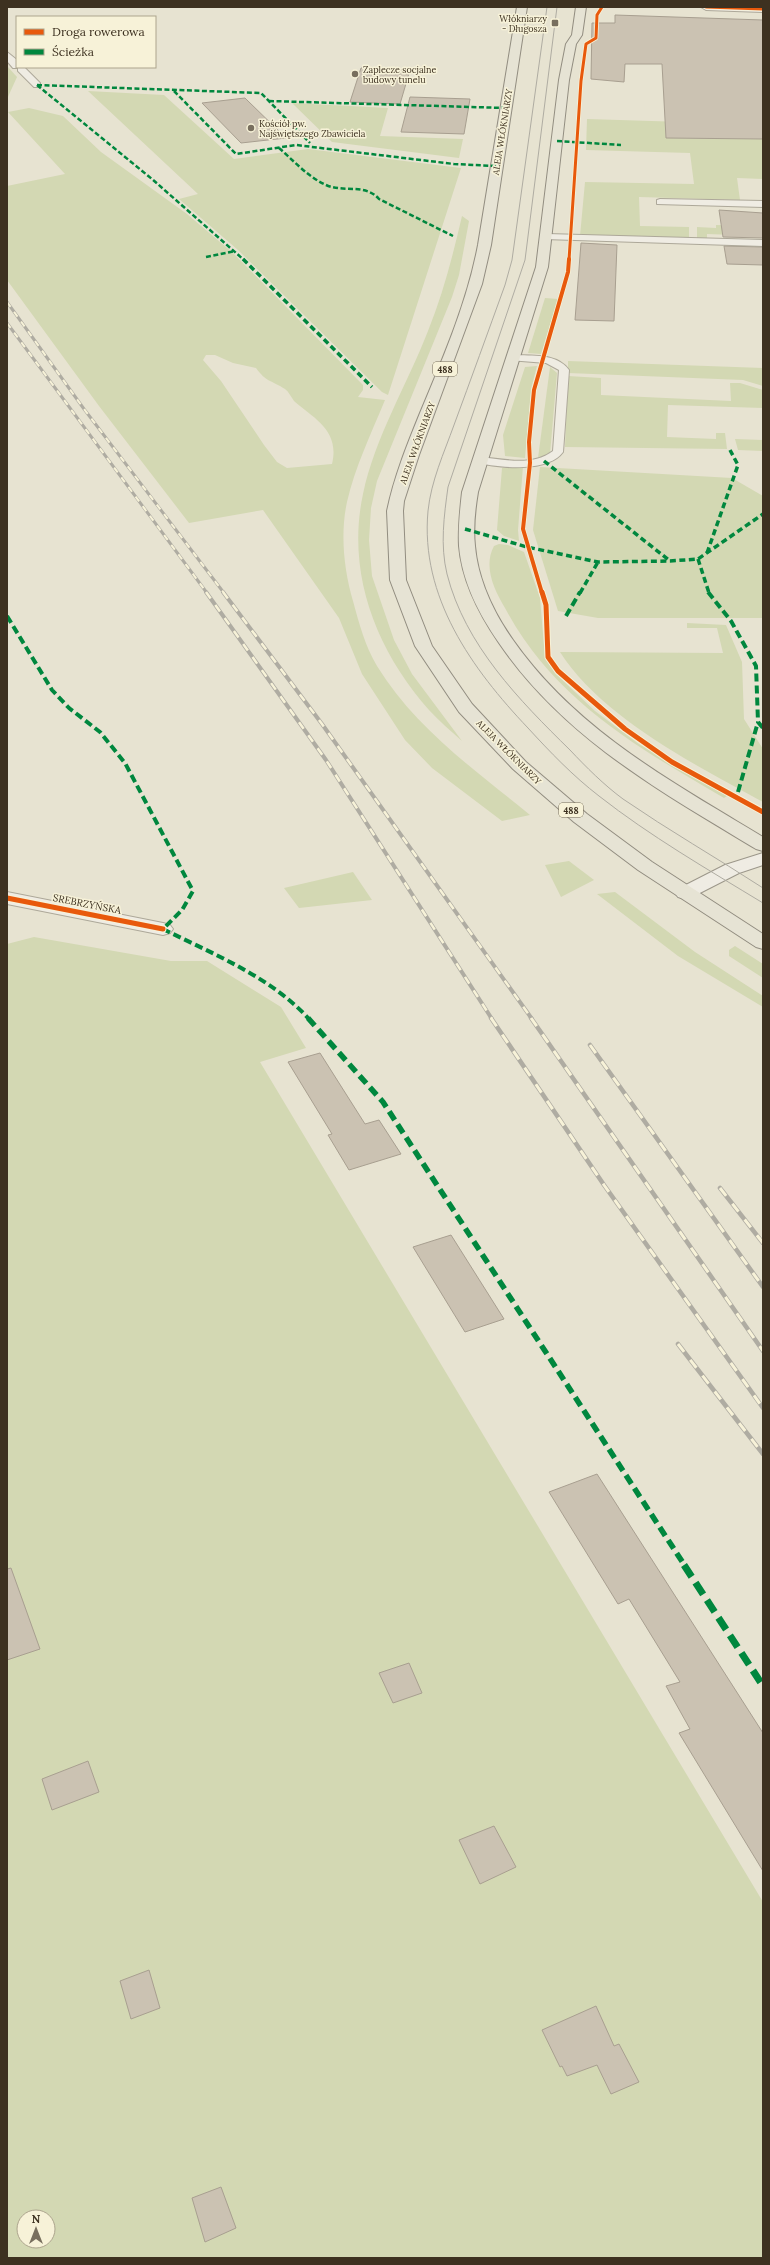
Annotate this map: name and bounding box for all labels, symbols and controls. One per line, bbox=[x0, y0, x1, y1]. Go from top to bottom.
place label: Włókniarzy - Długosza bbox=[499, 13, 547, 34]
legend bbox=[16, 16, 156, 68]
marker: Włókniarzy - Długosza bbox=[550, 18, 560, 28]
text: Droga rowerowa bbox=[52, 24, 145, 39]
text: Ścieżka bbox=[52, 44, 94, 59]
place label: Zaplecze socjalne budowy tunelu bbox=[363, 64, 436, 85]
marker: Zaplecze socjalne budowy tunelu bbox=[350, 69, 360, 79]
street label: ALEJA WŁÓKNIARZY bbox=[490, 88, 514, 177]
place label: Kościół pw. Najświętszego Zbawiciela bbox=[259, 118, 366, 139]
marker: Kościół pw. Najświętszego Zbawiciela bbox=[246, 123, 256, 133]
road number: 488 bbox=[433, 362, 457, 376]
street label: ALEJA WŁÓKNIARZY bbox=[397, 400, 437, 487]
street label: ALEJA WŁÓKNIARZY bbox=[474, 717, 544, 787]
road number: 488 bbox=[559, 803, 583, 817]
street label: SREBRZYŃSKA bbox=[52, 891, 123, 917]
north arrow bbox=[16, 2209, 56, 2249]
text: N bbox=[32, 2212, 41, 2226]

